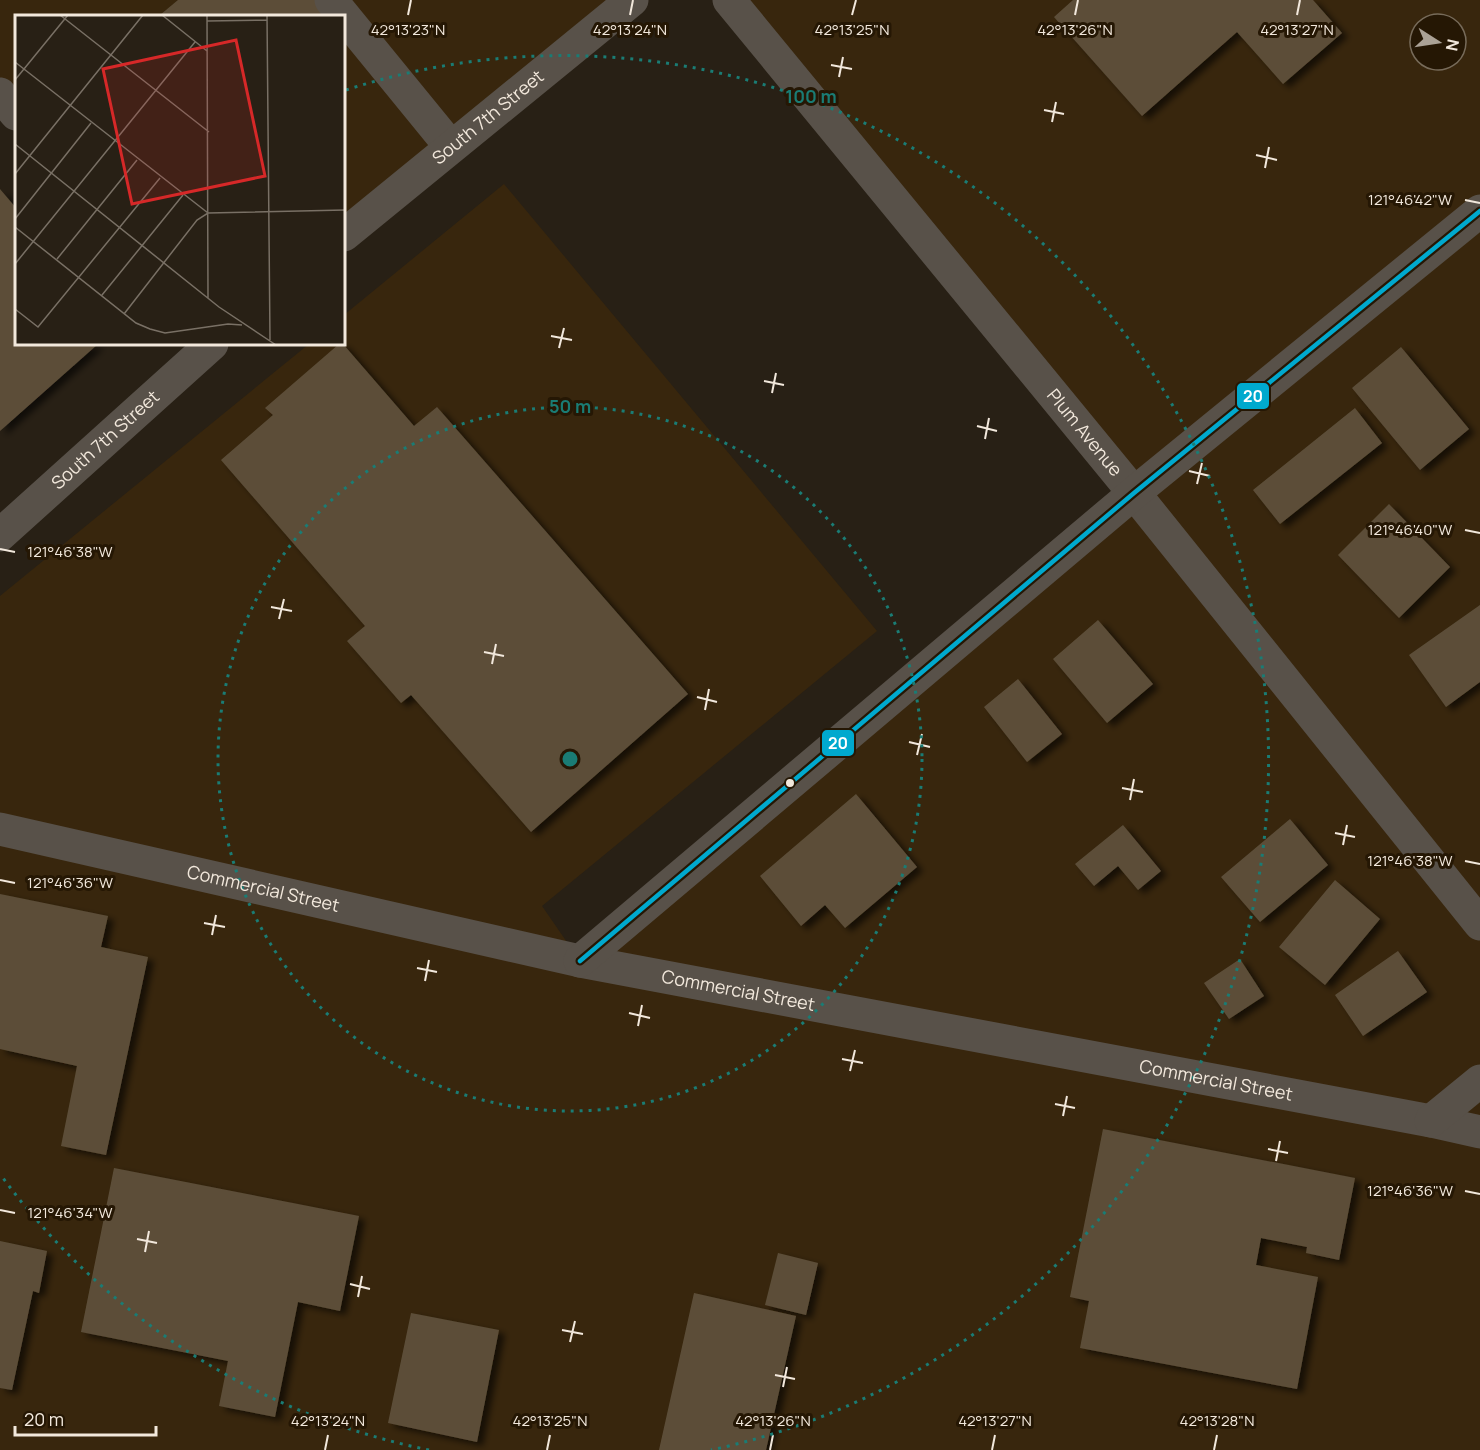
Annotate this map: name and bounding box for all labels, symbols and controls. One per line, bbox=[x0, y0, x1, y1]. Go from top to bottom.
north arrow bbox=[1408, 12, 1468, 72]
inset map bbox=[15, 15, 345, 345]
text: 42°13'23"N bbox=[371, 19, 445, 40]
text: 42°13'24"N bbox=[593, 19, 667, 40]
text: 42°13'25"N bbox=[815, 19, 889, 40]
text: 42°13'26"N bbox=[1037, 19, 1113, 40]
text: 42°13'27"N bbox=[1260, 19, 1334, 40]
text: N bbox=[1441, 37, 1465, 53]
street label: South 7th Street bbox=[427, 64, 548, 169]
text: 100 m bbox=[785, 84, 837, 108]
text: 121°46'42"W bbox=[1368, 189, 1452, 210]
line badge: 20 bbox=[1236, 382, 1270, 410]
street label: Plum Avenue bbox=[1042, 383, 1128, 481]
street label: South 7th Street bbox=[46, 384, 164, 494]
text: 20 bbox=[1243, 385, 1263, 407]
text: 50 m bbox=[549, 394, 591, 418]
text: 121°46'40"W bbox=[1368, 519, 1452, 540]
text: 121°46'38"W bbox=[27, 541, 113, 562]
line badge: 20 bbox=[821, 729, 855, 757]
text: 20 bbox=[828, 732, 848, 754]
centre of rings bbox=[560, 749, 580, 769]
unlabelled marker bbox=[784, 777, 796, 789]
text: 121°46'38"W bbox=[1367, 850, 1453, 871]
street label: Commercial Street bbox=[185, 859, 342, 917]
text: 121°46'36"W bbox=[27, 872, 113, 893]
street label: Commercial Street bbox=[660, 964, 817, 1016]
street label: Commercial Street bbox=[1138, 1053, 1295, 1106]
text: 121°46'36"W bbox=[1367, 1180, 1453, 1201]
text: 121°46'34"W bbox=[28, 1202, 112, 1223]
scale bar bbox=[15, 1399, 156, 1437]
text: 20 m bbox=[24, 1407, 64, 1431]
text: 42°13'24"N bbox=[291, 1410, 365, 1431]
text: 42°13'25"N bbox=[513, 1410, 587, 1431]
text: 42°13'26"N bbox=[735, 1410, 811, 1431]
text: 42°13'27"N bbox=[958, 1410, 1032, 1431]
text: 42°13'28"N bbox=[1180, 1410, 1254, 1431]

